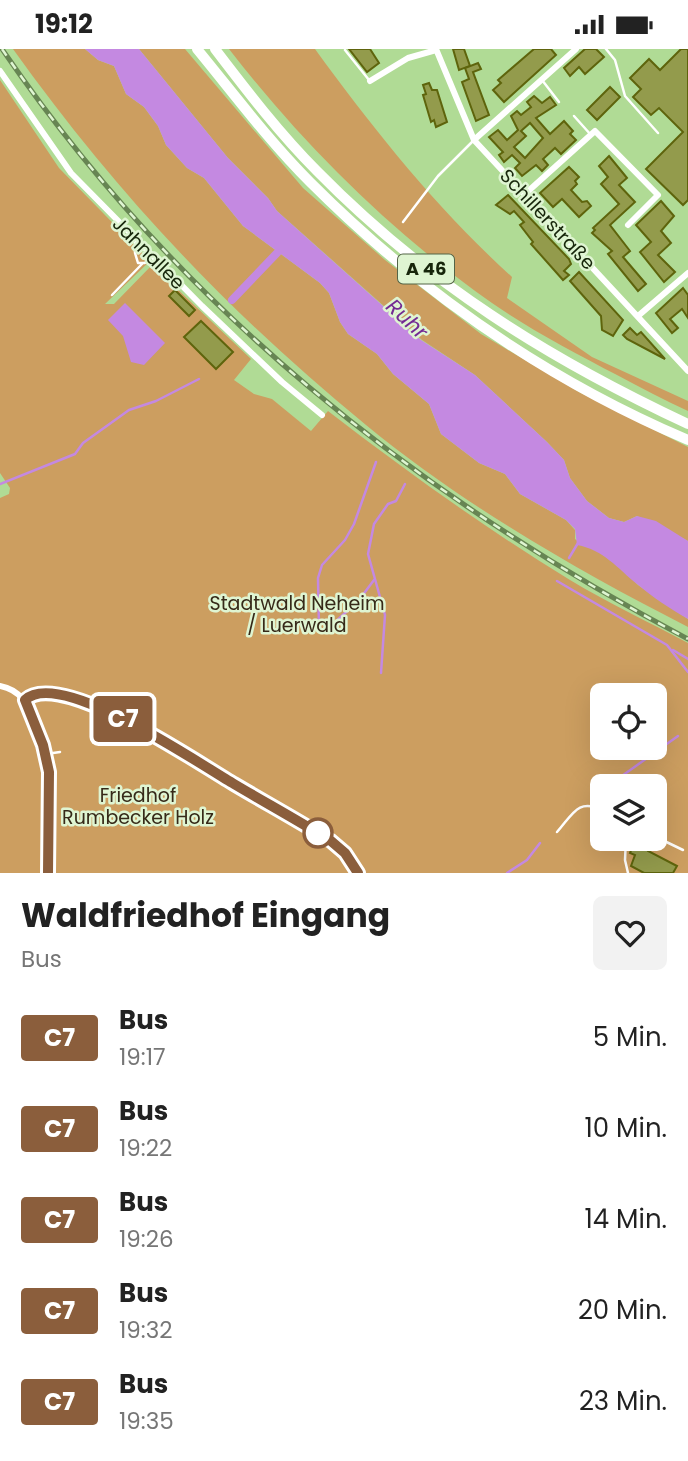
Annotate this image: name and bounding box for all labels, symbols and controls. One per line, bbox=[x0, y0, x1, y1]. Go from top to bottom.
text: 19:12 bbox=[35, 6, 93, 42]
street label: Schillerstraße bbox=[494, 163, 602, 276]
street label: Jahnallee bbox=[106, 211, 191, 296]
road number: A 46 bbox=[398, 254, 454, 283]
water label: Ruhr bbox=[380, 292, 435, 346]
park label: Stadtwald Neheim / Luerwald bbox=[209, 590, 385, 639]
map controls bbox=[590, 683, 667, 851]
button: locate bbox=[590, 683, 667, 760]
line badge: C7 bbox=[92, 696, 154, 742]
text: C7 bbox=[107, 702, 139, 735]
button: layers bbox=[590, 774, 667, 851]
park label: Friedhof Rumbecker Holz bbox=[62, 782, 214, 831]
unlabelled marker bbox=[303, 818, 333, 848]
text: Waldfriedhof Eingang bbox=[21, 892, 390, 939]
button: heart bbox=[593, 896, 667, 970]
text: Bus bbox=[21, 943, 62, 975]
text: Bus bbox=[119, 1002, 168, 1038]
text: 5 Min. bbox=[593, 1019, 667, 1055]
text: C7 bbox=[44, 1021, 75, 1054]
text: 19:17 bbox=[119, 1041, 166, 1073]
text: Bus bbox=[119, 1093, 168, 1129]
text: 10 Min. bbox=[585, 1110, 667, 1146]
text: C7 bbox=[44, 1112, 75, 1145]
text: 19:22 bbox=[119, 1132, 172, 1164]
text: Bus bbox=[119, 1184, 168, 1220]
text: 14 Min. bbox=[585, 1201, 667, 1237]
text: C7 bbox=[44, 1203, 75, 1236]
text: 19:26 bbox=[119, 1223, 174, 1255]
text: Bus bbox=[119, 1275, 168, 1311]
text: 20 Min. bbox=[578, 1292, 667, 1328]
text: C7 bbox=[44, 1294, 75, 1327]
text: 19:32 bbox=[119, 1314, 173, 1346]
text: Bus bbox=[119, 1366, 168, 1402]
text: 23 Min. bbox=[579, 1383, 667, 1419]
text: C7 bbox=[44, 1385, 75, 1418]
text: 19:35 bbox=[119, 1405, 174, 1437]

